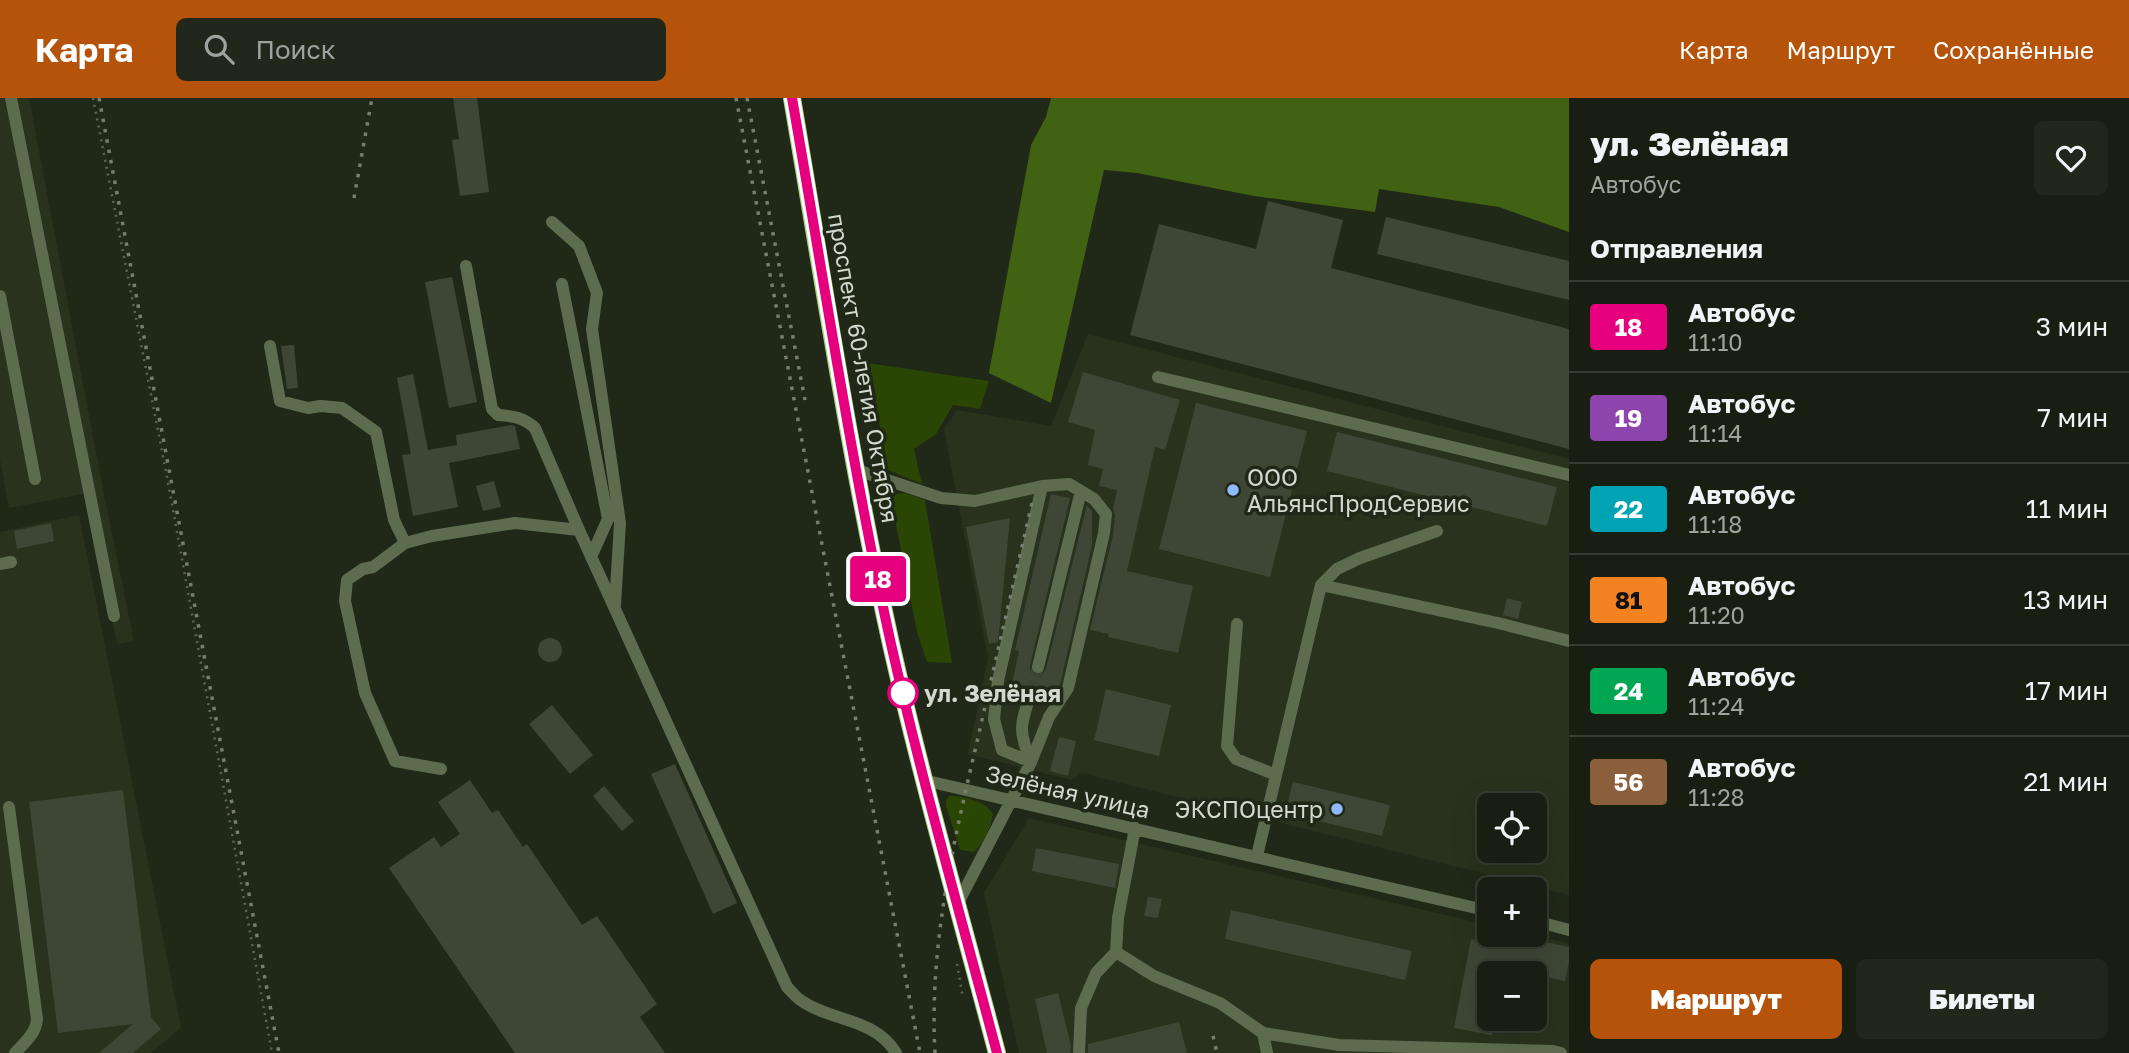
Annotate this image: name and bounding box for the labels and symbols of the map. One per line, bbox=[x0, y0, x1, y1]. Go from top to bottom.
street label: проспект 60-летия Октября bbox=[823, 211, 905, 525]
place label: ООО АльянсПродСервис bbox=[1247, 463, 1470, 517]
marker: ООО АльянсПродСервис bbox=[1225, 482, 1241, 498]
line badge: 18 bbox=[846, 556, 910, 602]
marker: ул. Зелёная bbox=[888, 678, 918, 708]
place label: ул. Зелёная bbox=[924, 679, 1061, 707]
street label: Зелёная улица bbox=[983, 758, 1153, 824]
place label: ЭКСПОцентр bbox=[1175, 795, 1323, 823]
marker: ЭКСПОцентр bbox=[1329, 801, 1345, 817]

